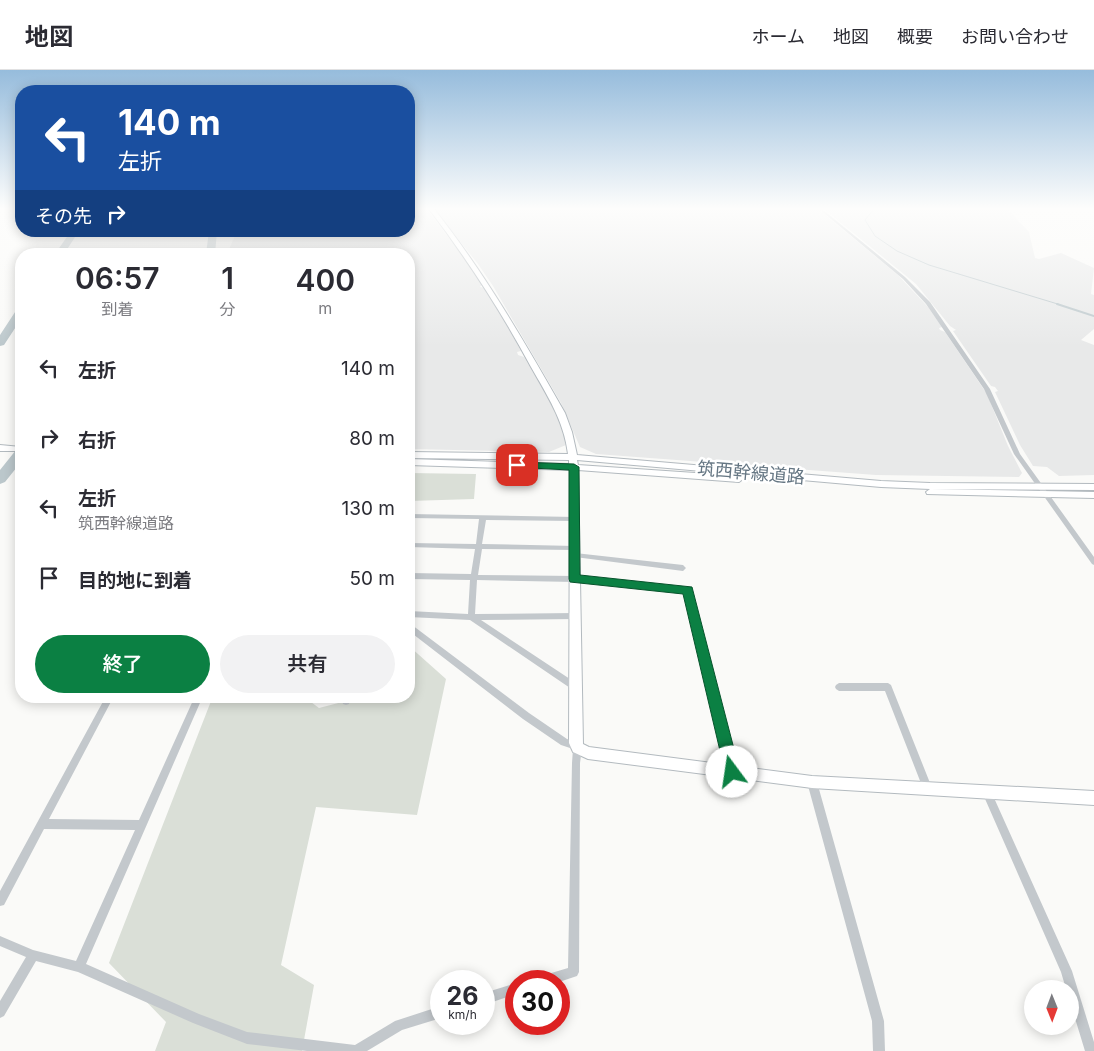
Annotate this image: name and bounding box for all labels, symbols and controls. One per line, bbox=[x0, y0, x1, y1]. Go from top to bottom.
text: 地図 bbox=[25, 22, 73, 51]
text: ホーム bbox=[752, 26, 805, 47]
text: 地図 bbox=[833, 26, 869, 47]
text: 概要 bbox=[897, 26, 933, 47]
text: お問い合わせ bbox=[961, 26, 1069, 47]
text: 140 m bbox=[118, 101, 221, 143]
icon: left bbox=[35, 105, 100, 170]
text: 左折 bbox=[118, 148, 162, 174]
icon: right bbox=[102, 200, 130, 228]
text: その先 bbox=[35, 205, 92, 228]
text: 06:57 bbox=[75, 260, 160, 296]
text: 1 bbox=[221, 260, 234, 296]
text: 400 bbox=[295, 262, 355, 298]
text: m bbox=[318, 298, 332, 318]
text: 到着 bbox=[101, 299, 133, 319]
text: 分 bbox=[220, 299, 236, 319]
icon: left bbox=[35, 354, 63, 382]
text: 140 m bbox=[341, 357, 395, 380]
text: 左折 bbox=[78, 359, 116, 382]
icon: right bbox=[35, 424, 63, 452]
text: 80 m bbox=[349, 427, 395, 450]
text: 右折 bbox=[78, 429, 116, 452]
pin bbox=[496, 444, 538, 486]
icon: arrive bbox=[503, 451, 531, 479]
street label: 筑西幹線道路 bbox=[696, 457, 806, 488]
text: 左折 bbox=[78, 487, 116, 510]
icon: left bbox=[35, 494, 63, 522]
text: 130 m bbox=[342, 497, 395, 520]
text: 筑西幹線道路 bbox=[78, 513, 174, 533]
icon: arrive bbox=[35, 564, 63, 592]
text: 50 m bbox=[349, 567, 395, 590]
text: 目的地に到着 bbox=[78, 569, 192, 592]
button: 終了 bbox=[35, 635, 210, 693]
button: 共有 bbox=[220, 635, 395, 693]
position arrow bbox=[705, 745, 757, 797]
speed limit sign: 30 bbox=[505, 970, 570, 1035]
north arrow bbox=[1024, 980, 1079, 1035]
map controls bbox=[1024, 980, 1079, 1035]
text: 26 bbox=[447, 981, 478, 1011]
text: km/h bbox=[448, 1007, 477, 1022]

